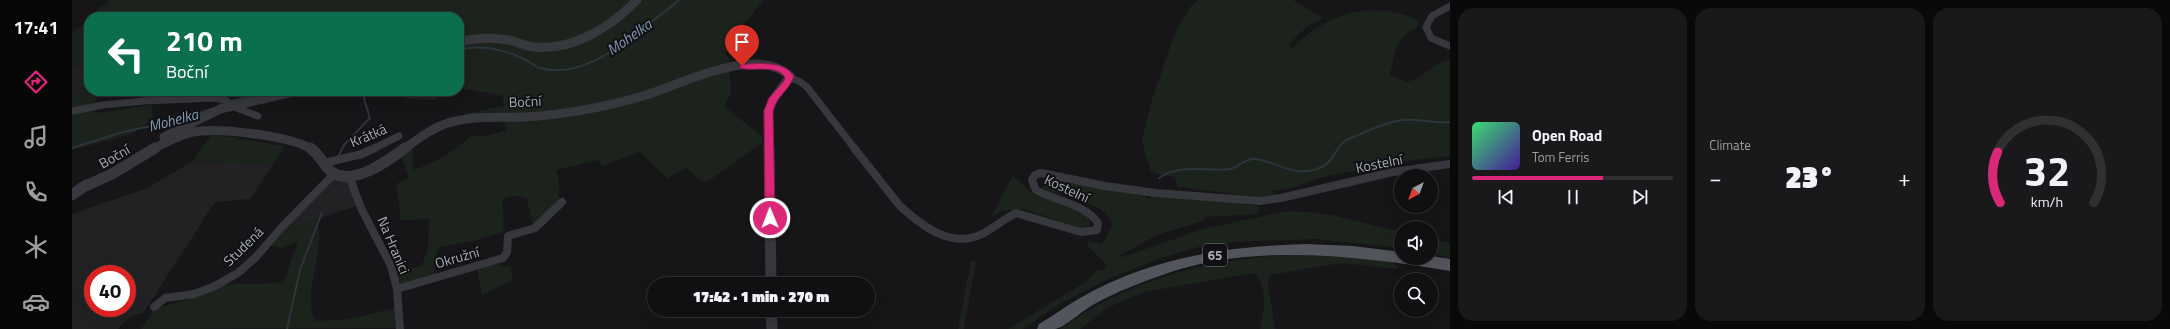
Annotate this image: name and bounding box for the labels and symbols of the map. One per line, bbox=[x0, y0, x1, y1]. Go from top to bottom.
water label: Mohelka bbox=[602, 12, 658, 61]
pin bbox=[725, 25, 759, 66]
street label: Boční bbox=[508, 90, 543, 112]
water label: Mohelka bbox=[146, 102, 202, 138]
street label: Krátká bbox=[346, 118, 390, 152]
street label: Boční bbox=[95, 138, 134, 173]
street label: Kostelní bbox=[1354, 148, 1405, 178]
street label: Kostelní bbox=[1041, 168, 1094, 208]
north arrow bbox=[1394, 169, 1438, 213]
position arrow bbox=[749, 197, 791, 239]
street label: Na Hranici bbox=[372, 213, 416, 277]
street label: Studená bbox=[218, 221, 268, 271]
street label: Okružní bbox=[432, 240, 483, 273]
road number: 65 bbox=[1203, 244, 1227, 266]
speed limit sign: 40 bbox=[84, 265, 136, 317]

